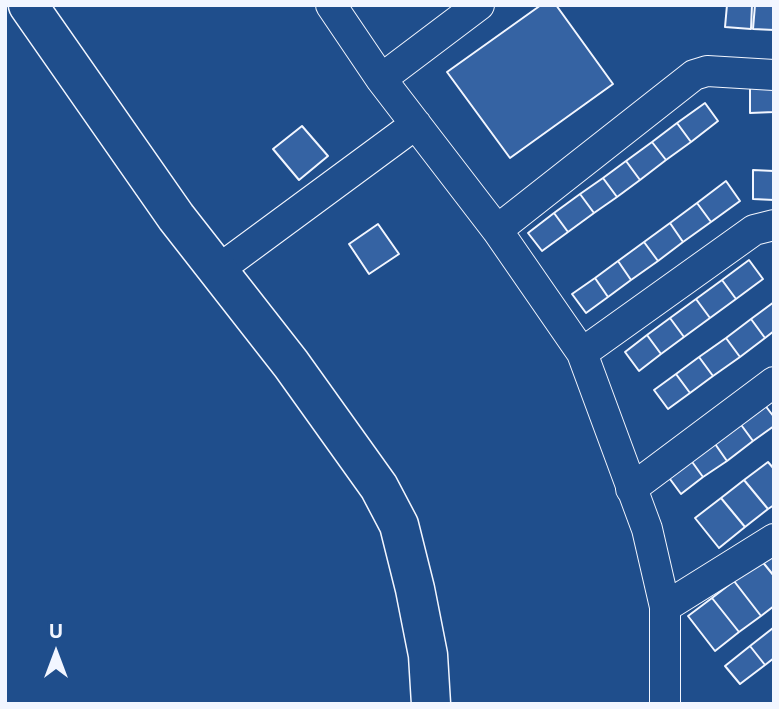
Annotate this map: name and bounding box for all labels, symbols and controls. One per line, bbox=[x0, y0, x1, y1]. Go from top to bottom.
north arrow bbox=[21, 618, 91, 688]
text: U bbox=[49, 620, 63, 643]

